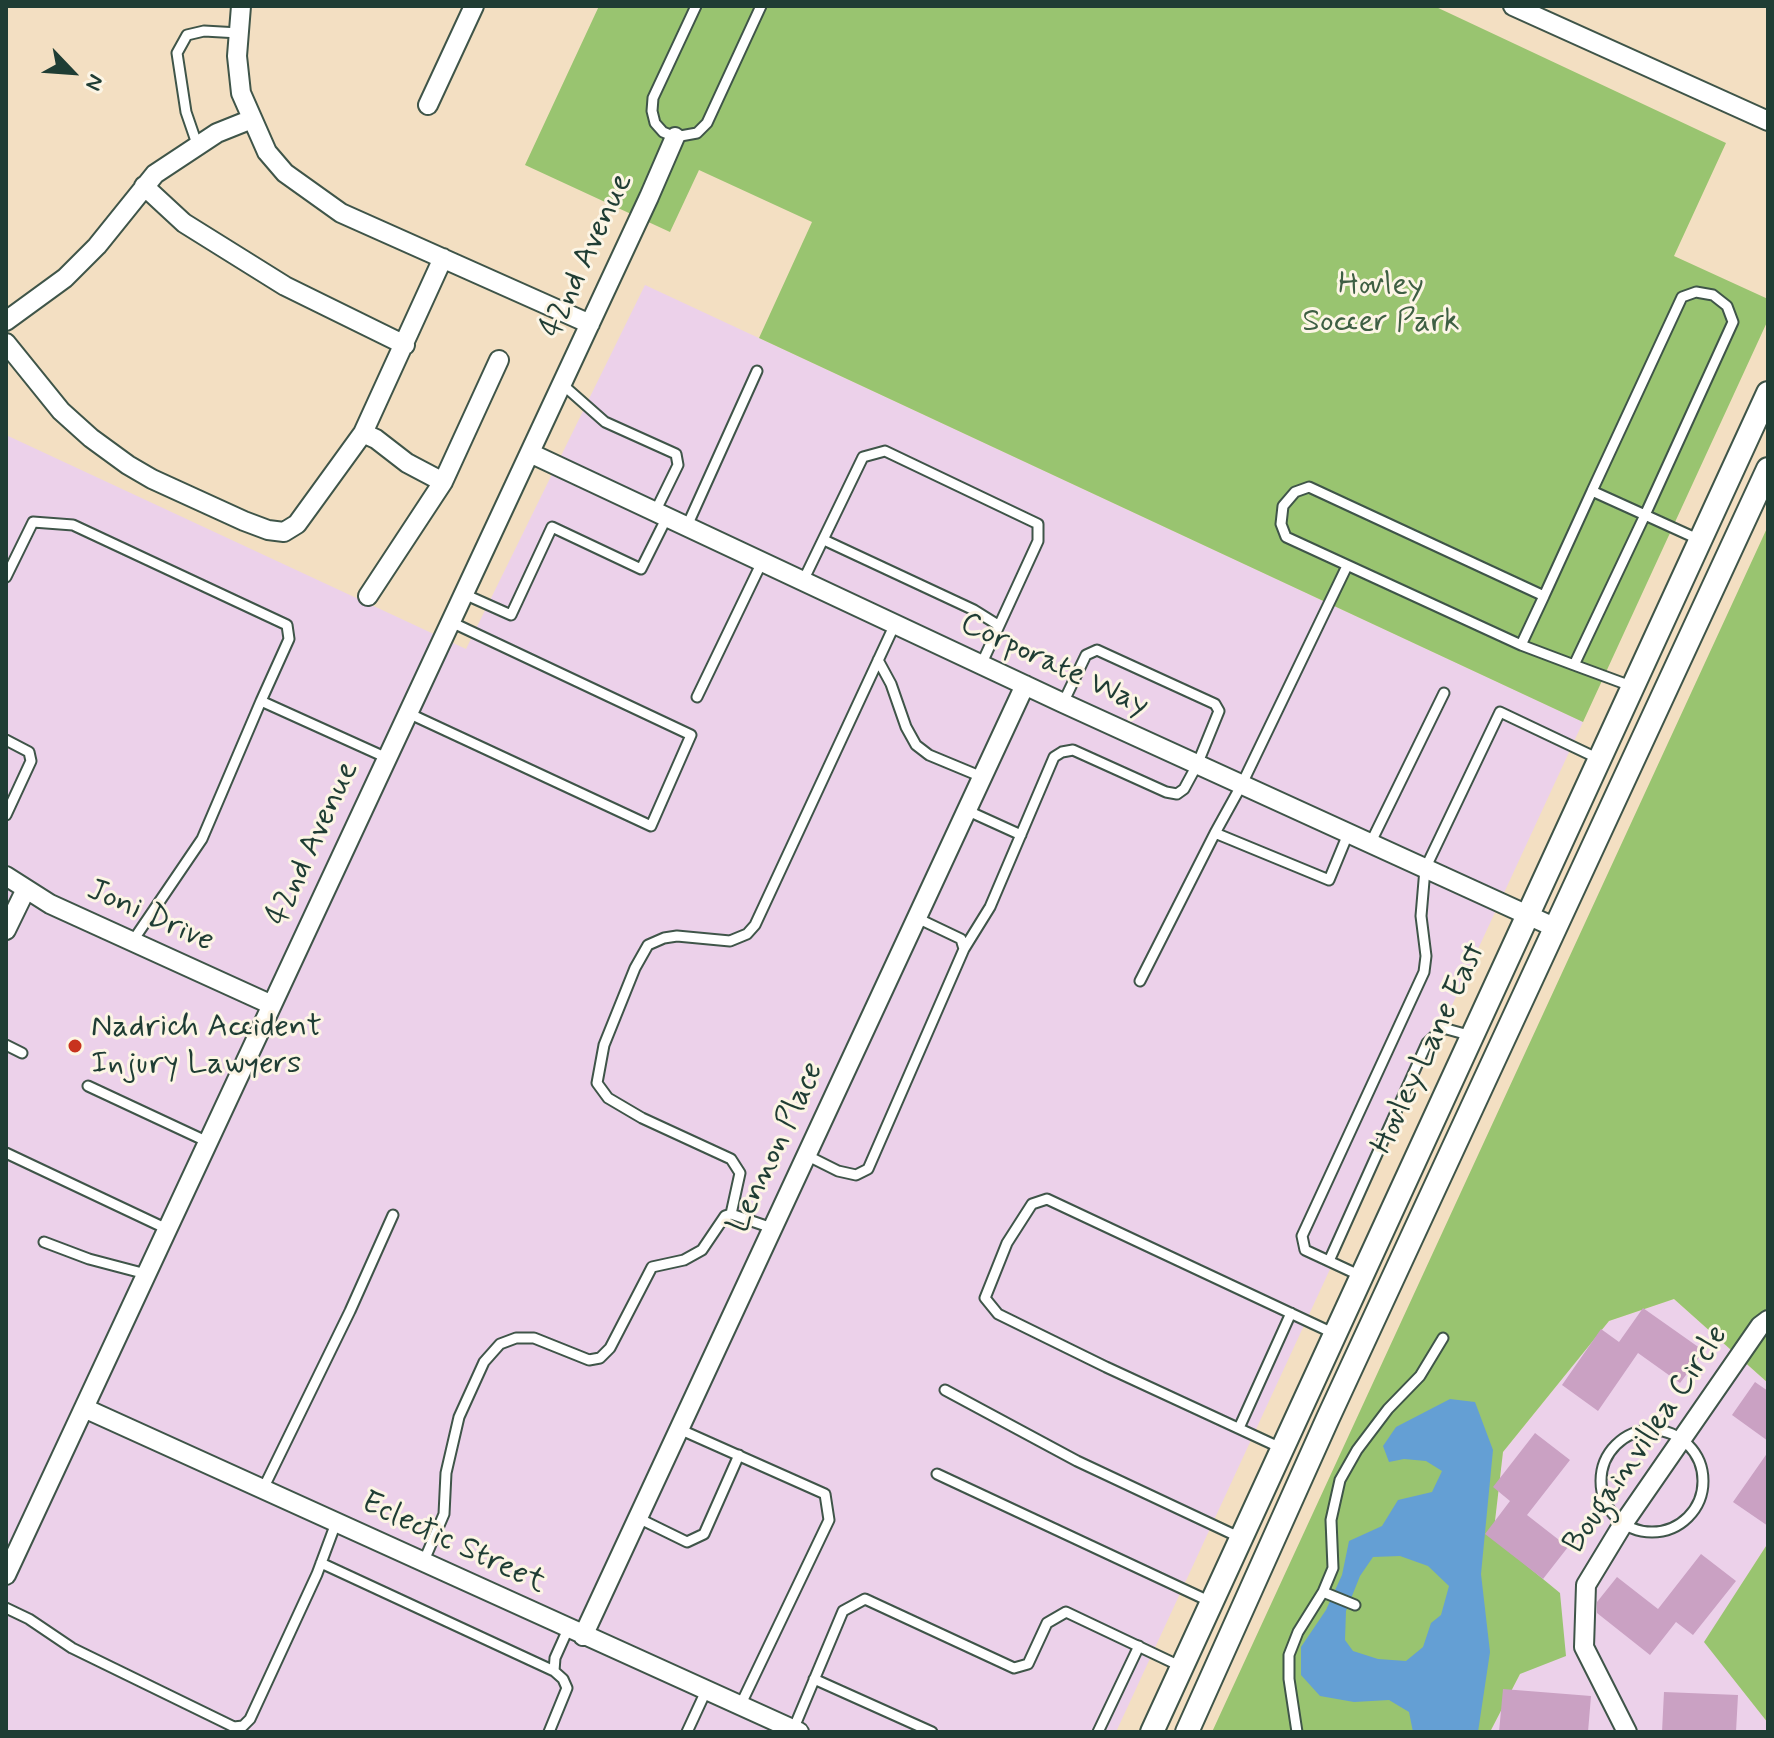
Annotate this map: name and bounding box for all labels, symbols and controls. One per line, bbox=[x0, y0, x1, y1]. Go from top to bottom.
north arrow bbox=[32, 32, 112, 112]
text: N bbox=[78, 70, 110, 95]
street label: 42nd Avenue bbox=[533, 168, 643, 344]
park label: Hovley Soccer Park bbox=[1302, 267, 1460, 342]
street label: Corporate Way bbox=[953, 606, 1155, 726]
street label: 42nd Avenue bbox=[259, 756, 369, 932]
street label: Joni Drive bbox=[80, 872, 220, 962]
street label: Hovley Lane East bbox=[1364, 937, 1496, 1161]
place label: Nadrich Accident Injury Lawyers bbox=[91, 1009, 322, 1084]
marker: Nadrich Accident Injury Lawyers bbox=[66, 1037, 84, 1055]
street label: Lennon Place bbox=[721, 1056, 833, 1240]
street label: Bougainvillea Circle bbox=[1556, 1318, 1738, 1562]
street label: Eclectic Street bbox=[355, 1484, 551, 1604]

